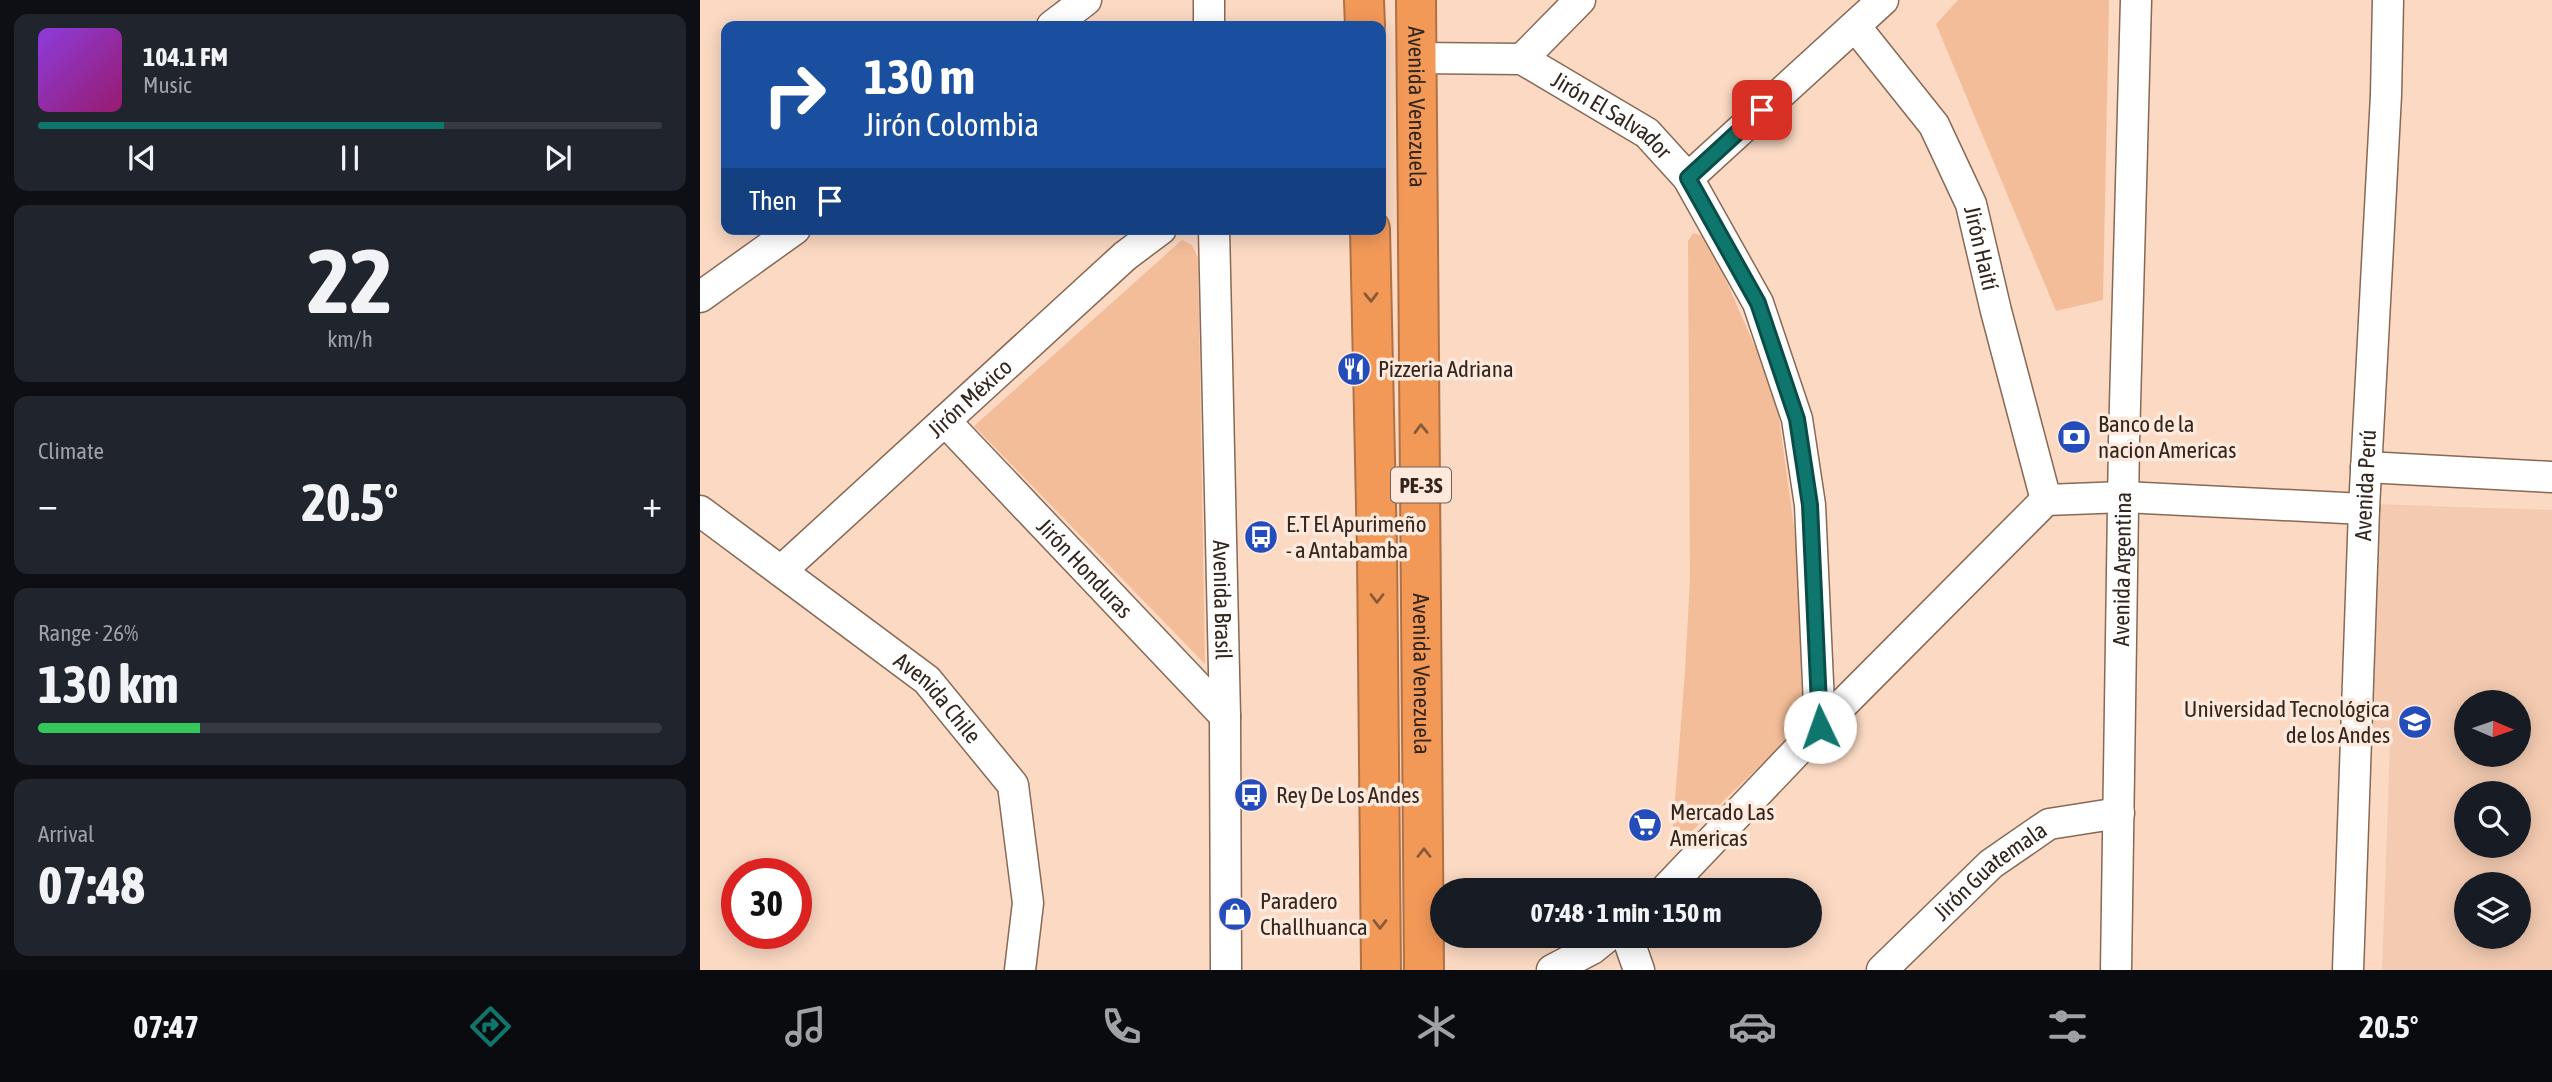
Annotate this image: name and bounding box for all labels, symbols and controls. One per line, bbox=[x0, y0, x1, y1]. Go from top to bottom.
street label: Avenida Venezuela bbox=[1403, 26, 1431, 188]
text: 104.1 FM bbox=[143, 42, 228, 72]
text: 130 m bbox=[864, 48, 975, 104]
icon: right bbox=[749, 49, 840, 140]
street label: Jirón El Salvador bbox=[1547, 67, 1678, 165]
text: Music bbox=[143, 72, 191, 98]
pin bbox=[1732, 80, 1792, 140]
icon: arrive bbox=[1743, 91, 1781, 129]
text: Jirón Colombia bbox=[864, 106, 1039, 143]
icon: previous bbox=[123, 139, 161, 177]
icon: pause bbox=[331, 139, 369, 177]
icon: next bbox=[539, 139, 577, 177]
icon: arrive bbox=[811, 182, 849, 220]
text: Then bbox=[749, 186, 797, 216]
street label: Jirón Haití bbox=[1959, 203, 2004, 293]
text: 22 bbox=[307, 228, 393, 332]
one-way arrow bbox=[1363, 293, 1379, 303]
text: km/h bbox=[327, 326, 373, 352]
restaurant icon: Pizzeria Adriana bbox=[1335, 350, 1373, 388]
street label: Jirón México bbox=[923, 353, 1017, 443]
place label: Pizzeria Adriana bbox=[1378, 356, 1514, 382]
place label: Banco de la nacion Americas bbox=[2098, 411, 2236, 463]
bank icon: Banco de la nacion Americas bbox=[2055, 418, 2093, 456]
one-way arrow bbox=[1413, 424, 1428, 435]
street label: Avenida Perú bbox=[2350, 429, 2381, 542]
text: Climate bbox=[38, 438, 104, 464]
road number: PE-3S bbox=[1391, 468, 1451, 503]
text: 20.5° bbox=[302, 472, 398, 532]
text: − bbox=[38, 482, 58, 525]
text: + bbox=[642, 482, 662, 525]
street label: Avenida Argentina bbox=[2108, 492, 2136, 646]
place label: E.T El Apurimeño - a Antabamba bbox=[1286, 511, 1427, 563]
street label: Jirón Honduras bbox=[1032, 513, 1138, 623]
bus stop icon: E.T El Apurimeño - a Antabamba bbox=[1242, 518, 1280, 556]
street label: Avenida Brasil bbox=[1208, 540, 1237, 660]
one-way arrow bbox=[1370, 593, 1385, 604]
street label: Avenida Venezuela bbox=[1408, 593, 1435, 755]
text: Range · 26% bbox=[38, 620, 138, 646]
street label: Avenida Chile bbox=[889, 647, 986, 748]
text: 130 km bbox=[38, 654, 179, 714]
position arrow bbox=[1783, 690, 1857, 764]
north arrow bbox=[2454, 690, 2530, 766]
map controls bbox=[2454, 690, 2531, 949]
place label: Universidad Tecnológica de los Andes bbox=[2184, 696, 2390, 748]
school or university icon: Universidad Tecnológica de los Andes bbox=[2396, 703, 2434, 741]
bus stop icon: Rey De Los Andes bbox=[1232, 776, 1270, 814]
button: search bbox=[2454, 781, 2531, 858]
place label: Rey De Los Andes bbox=[1276, 782, 1420, 808]
place label: Mercado Las Americas bbox=[1670, 799, 1774, 851]
supermarket icon: Mercado Las Americas bbox=[1626, 806, 1664, 844]
street label: Jirón Guatemala bbox=[1928, 817, 2052, 925]
text: Arrival bbox=[38, 821, 94, 847]
one-way arrow bbox=[1416, 847, 1432, 858]
text: 07:48 bbox=[38, 855, 145, 915]
speed limit sign: 30 bbox=[721, 858, 812, 949]
button: layers bbox=[2454, 872, 2531, 949]
place label: Paradero Challhuanca bbox=[1260, 888, 1368, 940]
shop icon: Paradero Challhuanca bbox=[1216, 895, 1254, 933]
text: 07:48 · 1 min · 150 m bbox=[1531, 898, 1721, 928]
one-way arrow bbox=[1372, 919, 1388, 930]
icon: directions bbox=[466, 1002, 515, 1051]
icon: music bbox=[781, 1002, 830, 1051]
icon: phone bbox=[1097, 1002, 1146, 1051]
icon: climate bbox=[1412, 1002, 1461, 1051]
icon: car bbox=[1728, 1002, 1777, 1051]
icon: filters bbox=[2043, 1002, 2092, 1051]
text: 07:47 bbox=[133, 1008, 199, 1045]
text: 20.5° bbox=[2359, 1008, 2419, 1045]

